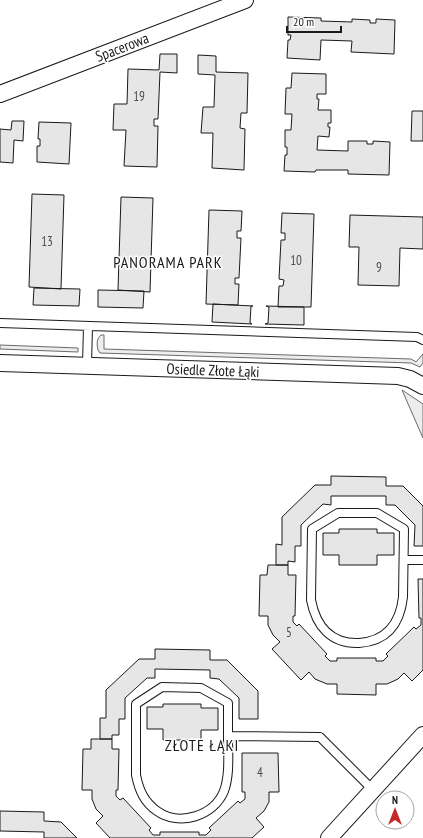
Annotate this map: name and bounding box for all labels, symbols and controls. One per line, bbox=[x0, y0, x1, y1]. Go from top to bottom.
scale bar bbox=[287, 8, 341, 34]
text: 20 m bbox=[293, 14, 314, 29]
street label: Spacerowa bbox=[93, 28, 151, 66]
house number: 19 bbox=[133, 88, 145, 105]
house number: 13 bbox=[41, 233, 53, 250]
district label: PANORAMA PARK bbox=[113, 252, 223, 272]
house number: 10 bbox=[290, 252, 302, 269]
house number: 9 bbox=[376, 259, 382, 276]
street label: Osiedle Złote Łąki bbox=[166, 359, 260, 381]
house number: 5 bbox=[286, 624, 292, 641]
district label: ZŁOTE ŁĄKI bbox=[165, 735, 239, 755]
house number: 4 bbox=[257, 764, 263, 781]
north arrow bbox=[375, 790, 415, 830]
text: N bbox=[392, 793, 398, 807]

